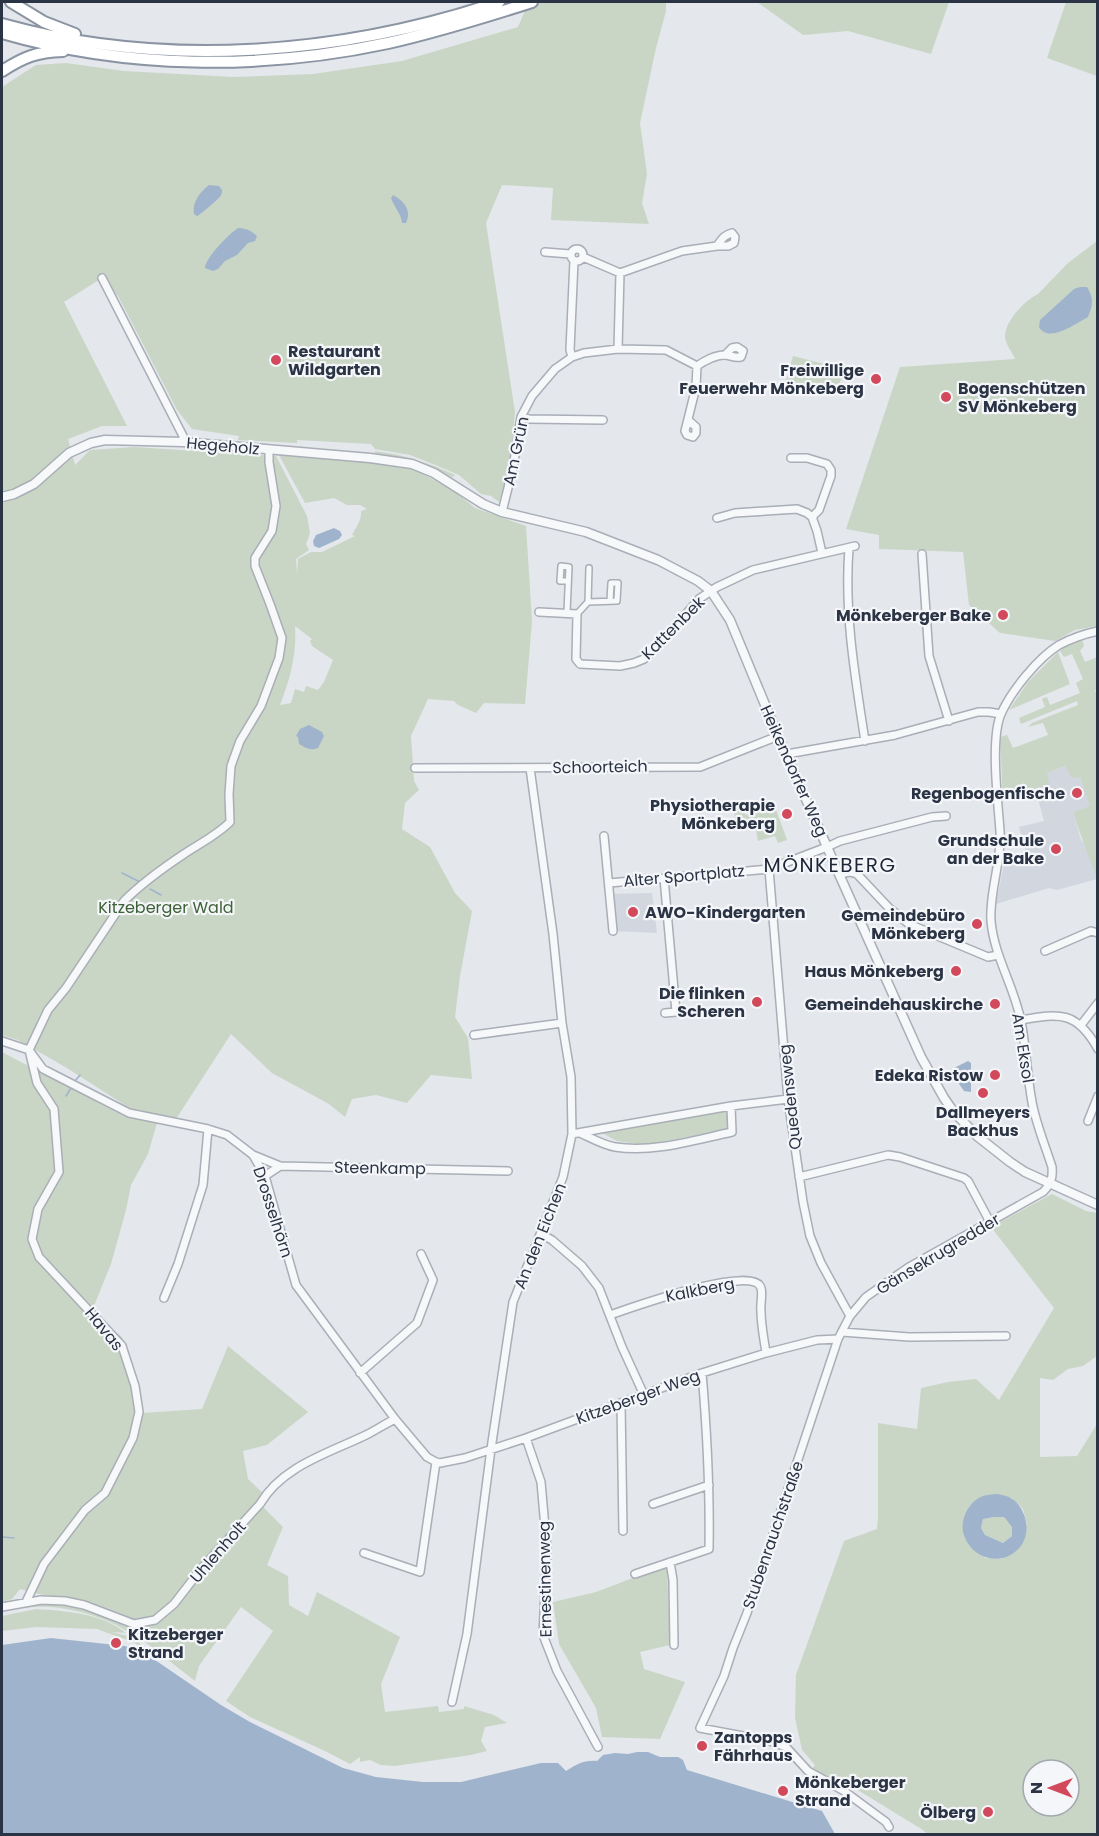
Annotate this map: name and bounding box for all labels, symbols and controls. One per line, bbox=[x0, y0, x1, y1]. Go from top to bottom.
place label: Restaurant Wildgarten bbox=[288, 340, 381, 381]
marker: Restaurant Wildgarten bbox=[269, 353, 283, 367]
place label: Freiwillige Feuerwehr Mönkeberg bbox=[679, 359, 864, 400]
marker: Freiwillige Feuerwehr Mönkeberg bbox=[869, 372, 883, 386]
place label: Bogenschützen SV Mönkeberg bbox=[958, 377, 1086, 418]
marker: Bogenschützen SV Mönkeberg bbox=[939, 390, 953, 404]
street label: Am Grün bbox=[497, 414, 535, 488]
street label: Hegeholz bbox=[185, 431, 261, 461]
street label: Kattenbek bbox=[636, 591, 710, 665]
place label: Mönkeberger Bake bbox=[836, 604, 991, 627]
marker: Mönkeberger Bake bbox=[996, 608, 1010, 622]
street label: Heikendorfer Weg bbox=[755, 701, 833, 841]
street label: Schoorteich bbox=[552, 755, 648, 779]
place label: Regenbogenfische bbox=[911, 782, 1065, 805]
marker: Regenbogenfische bbox=[1070, 786, 1084, 800]
place label: Physiotherapie Mönkeberg bbox=[650, 794, 775, 835]
marker: Physiotherapie Mönkeberg bbox=[780, 807, 794, 821]
place label: Grundschule an der Bake bbox=[938, 829, 1044, 870]
marker: Grundschule an der Bake bbox=[1049, 842, 1063, 856]
district label: MÖNKEBERG bbox=[764, 851, 896, 879]
street label: Alter Sportplatz bbox=[622, 859, 746, 893]
park label: Kitzeberger Wald bbox=[98, 896, 234, 919]
place label: AWO-Kindergarten bbox=[645, 901, 805, 924]
place label: Gemeindebüro Mönkeberg bbox=[841, 904, 965, 945]
marker: AWO-Kindergarten bbox=[626, 905, 640, 919]
marker: Gemeindebüro Mönkeberg bbox=[970, 917, 984, 931]
place label: Haus Mönkeberg bbox=[804, 960, 944, 983]
marker: Haus Mönkeberg bbox=[949, 964, 963, 978]
place label: Die flinken Scheren bbox=[659, 982, 745, 1023]
place label: Gemeindehauskirche bbox=[805, 993, 983, 1016]
marker: Die flinken Scheren bbox=[750, 995, 764, 1009]
marker: Gemeindehauskirche bbox=[988, 997, 1002, 1011]
street label: Am Eksol bbox=[1006, 1011, 1040, 1085]
street label: Quedensweg bbox=[773, 1043, 807, 1151]
place label: Edeka Ristow bbox=[875, 1064, 983, 1087]
marker: Edeka Ristow bbox=[988, 1068, 1002, 1082]
marker: Dallmeyers Backhus bbox=[976, 1086, 990, 1100]
place label: Dallmeyers Backhus bbox=[936, 1101, 1030, 1142]
street label: Steenkamp bbox=[334, 1156, 426, 1180]
street label: Drosselhörn bbox=[247, 1163, 299, 1261]
street label: An den Eichen bbox=[508, 1179, 572, 1293]
street label: Gänsekrugredder bbox=[872, 1208, 1004, 1300]
street label: Kalkberg bbox=[663, 1272, 737, 1308]
street label: Havas bbox=[79, 1302, 129, 1356]
street label: Kitzeberger Weg bbox=[573, 1364, 703, 1430]
street label: Stubenrauchstraße bbox=[737, 1458, 809, 1612]
street label: Uhlenholt bbox=[185, 1516, 252, 1588]
street label: Ernestinenweg bbox=[532, 1520, 558, 1638]
place label: Kitzeberger Strand bbox=[128, 1623, 223, 1664]
marker: Kitzeberger Strand bbox=[109, 1636, 123, 1650]
place label: Zantopps Fährhaus bbox=[714, 1726, 793, 1767]
marker: Zantopps Fährhaus bbox=[695, 1739, 709, 1753]
north arrow bbox=[1021, 1758, 1081, 1818]
place label: Mönkeberger Strand bbox=[795, 1771, 906, 1812]
text: N bbox=[1025, 1782, 1048, 1794]
marker: Mönkeberger Strand bbox=[776, 1784, 790, 1798]
place label: Ölberg bbox=[920, 1801, 976, 1824]
marker: Ölberg bbox=[981, 1805, 995, 1819]

